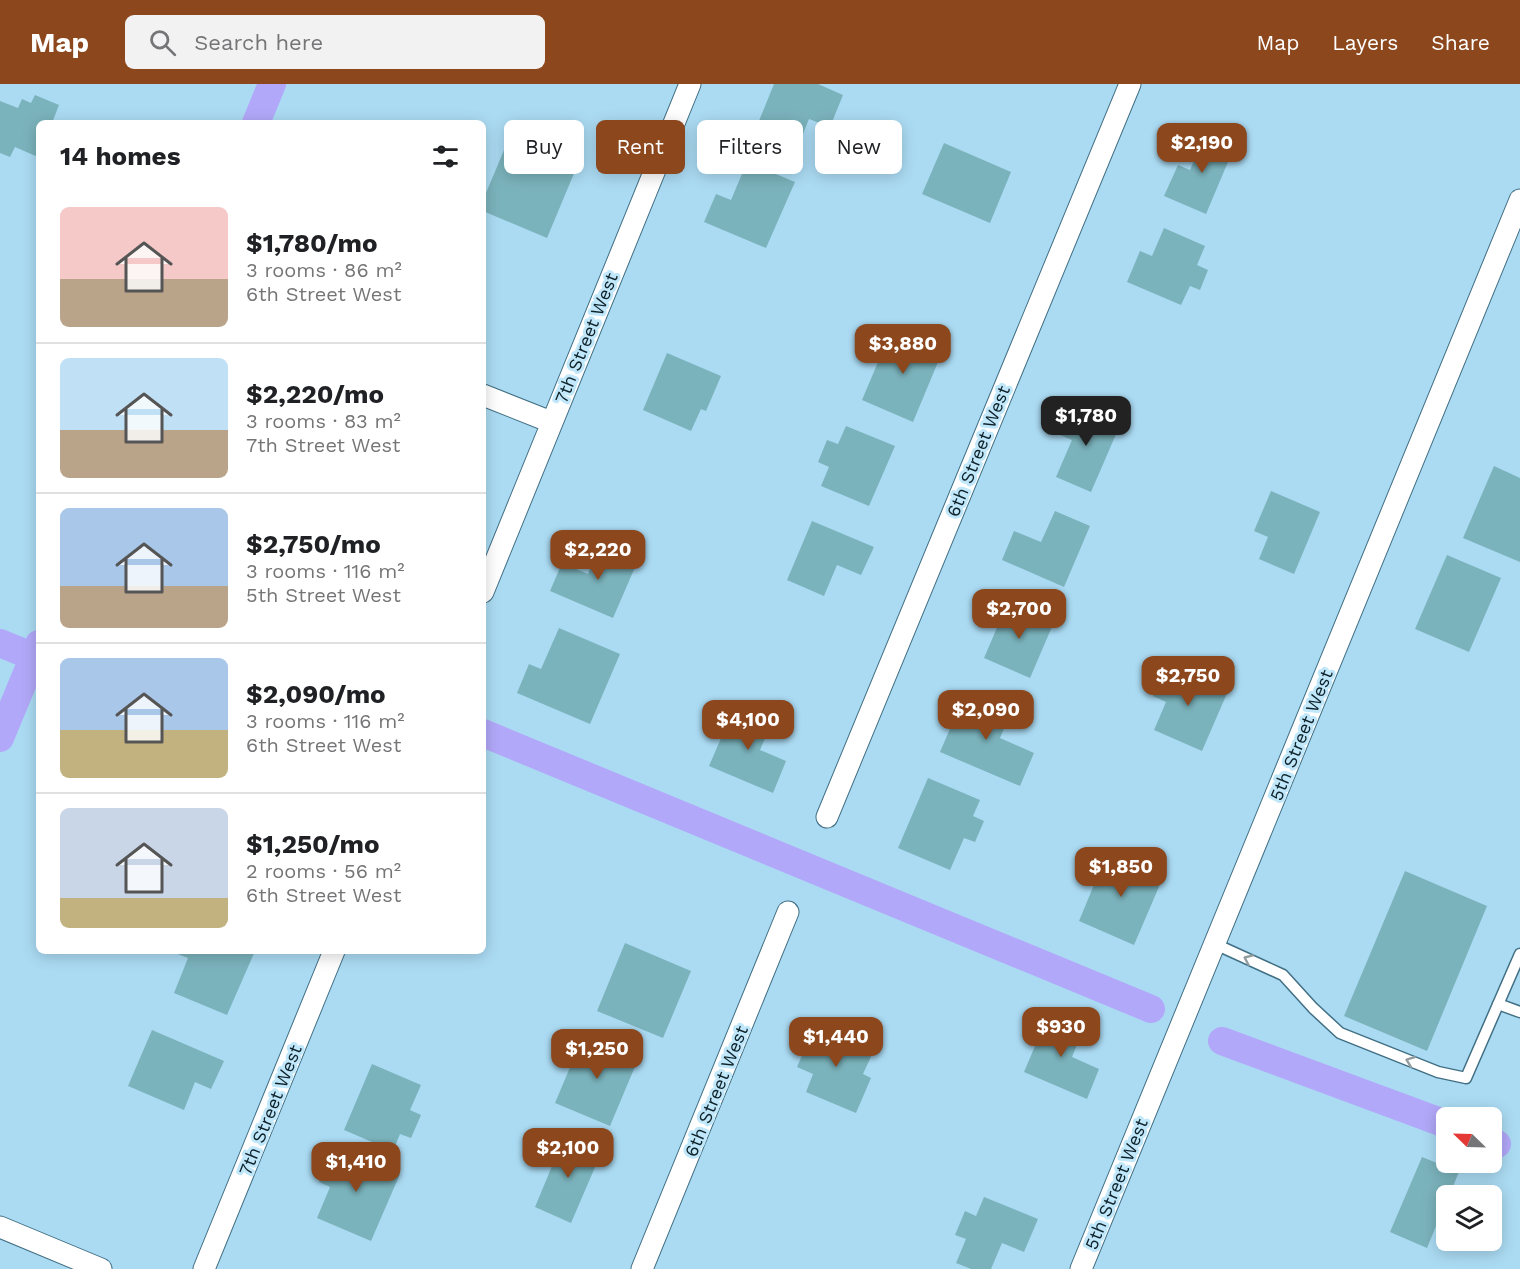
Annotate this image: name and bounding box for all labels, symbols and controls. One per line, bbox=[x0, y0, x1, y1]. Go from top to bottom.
search box bbox=[125, 15, 545, 69]
text: Map bbox=[30, 26, 89, 59]
icon: search bbox=[146, 26, 179, 59]
text: Search here bbox=[194, 30, 323, 55]
text: Map bbox=[1256, 30, 1299, 55]
text: Layers bbox=[1332, 30, 1398, 55]
text: Share bbox=[1431, 30, 1490, 55]
chip: Buy bbox=[504, 120, 584, 174]
chip: Rent bbox=[596, 120, 685, 174]
chip: Filters bbox=[697, 120, 803, 174]
chip: New bbox=[815, 120, 902, 174]
pin: $2,190 bbox=[1153, 123, 1251, 174]
text: $2,190 bbox=[1171, 130, 1233, 154]
icon: filters bbox=[429, 140, 462, 173]
text: 14 homes bbox=[60, 141, 181, 171]
text: $1,780/mo bbox=[246, 228, 378, 258]
icon: home bbox=[108, 231, 180, 303]
text: 3 rooms · 86 m² bbox=[246, 258, 402, 282]
street label: 7th Street West bbox=[550, 269, 622, 406]
text: 6th Street West bbox=[246, 282, 401, 306]
pin: $3,880 bbox=[854, 324, 952, 375]
text: $3,880 bbox=[869, 331, 937, 355]
text: $2,220/mo bbox=[246, 379, 384, 409]
icon: home bbox=[108, 382, 180, 454]
street label: 6th Street West bbox=[942, 382, 1014, 520]
pin: $1,780 bbox=[1037, 396, 1135, 447]
text: $1,780 bbox=[1055, 403, 1117, 427]
text: 3 rooms · 83 m² bbox=[246, 409, 401, 433]
text: 7th Street West bbox=[246, 433, 400, 457]
text: $2,750/mo bbox=[246, 529, 381, 559]
pin: $2,220 bbox=[549, 530, 647, 581]
icon: home bbox=[108, 532, 180, 604]
text: $2,220 bbox=[564, 537, 632, 561]
text: 3 rooms · 116 m² bbox=[246, 559, 405, 583]
text: 5th Street West bbox=[246, 583, 401, 607]
pin: $2,700 bbox=[970, 589, 1068, 640]
text: $2,700 bbox=[986, 596, 1052, 620]
pin: $2,750 bbox=[1139, 656, 1237, 707]
text: $2,750 bbox=[1156, 663, 1220, 687]
street label: 5th Street West bbox=[1265, 666, 1337, 804]
text: $2,090/mo bbox=[246, 679, 386, 709]
icon: home bbox=[108, 682, 180, 754]
pin: $2,090 bbox=[937, 690, 1035, 741]
text: $2,090 bbox=[952, 697, 1020, 721]
pin: $4,100 bbox=[699, 700, 797, 751]
text: $4,100 bbox=[716, 707, 780, 731]
text: 3 rooms · 116 m² bbox=[246, 709, 405, 733]
text: 6th Street West bbox=[246, 733, 401, 757]
text: $1,250/mo bbox=[246, 829, 380, 859]
icon: home bbox=[108, 832, 180, 904]
pin: $1,850 bbox=[1072, 847, 1170, 898]
text: $1,850 bbox=[1089, 854, 1153, 878]
text: 2 rooms · 56 m² bbox=[246, 859, 401, 883]
text: 6th Street West bbox=[246, 883, 401, 907]
one-way arrow bbox=[1244, 954, 1255, 966]
pin: $930 bbox=[1025, 1007, 1097, 1058]
text: $930 bbox=[1036, 1014, 1086, 1038]
pin: $1,440 bbox=[787, 1017, 885, 1068]
street label: 6th Street West bbox=[680, 1022, 752, 1160]
text: $1,440 bbox=[803, 1024, 869, 1048]
pin: $1,250 bbox=[548, 1029, 646, 1080]
text: $1,250 bbox=[565, 1036, 629, 1060]
street label: 7th Street West bbox=[234, 1041, 306, 1178]
one-way arrow bbox=[1405, 1055, 1416, 1068]
north arrow bbox=[1436, 1107, 1502, 1173]
map controls bbox=[1436, 1107, 1502, 1251]
street label: 5th Street West bbox=[1080, 1115, 1152, 1253]
pin: $2,100 bbox=[519, 1128, 617, 1179]
text: $2,100 bbox=[537, 1135, 599, 1159]
pin: $1,410 bbox=[307, 1142, 405, 1193]
text: $1,410 bbox=[325, 1149, 387, 1173]
button: layers bbox=[1436, 1185, 1502, 1251]

